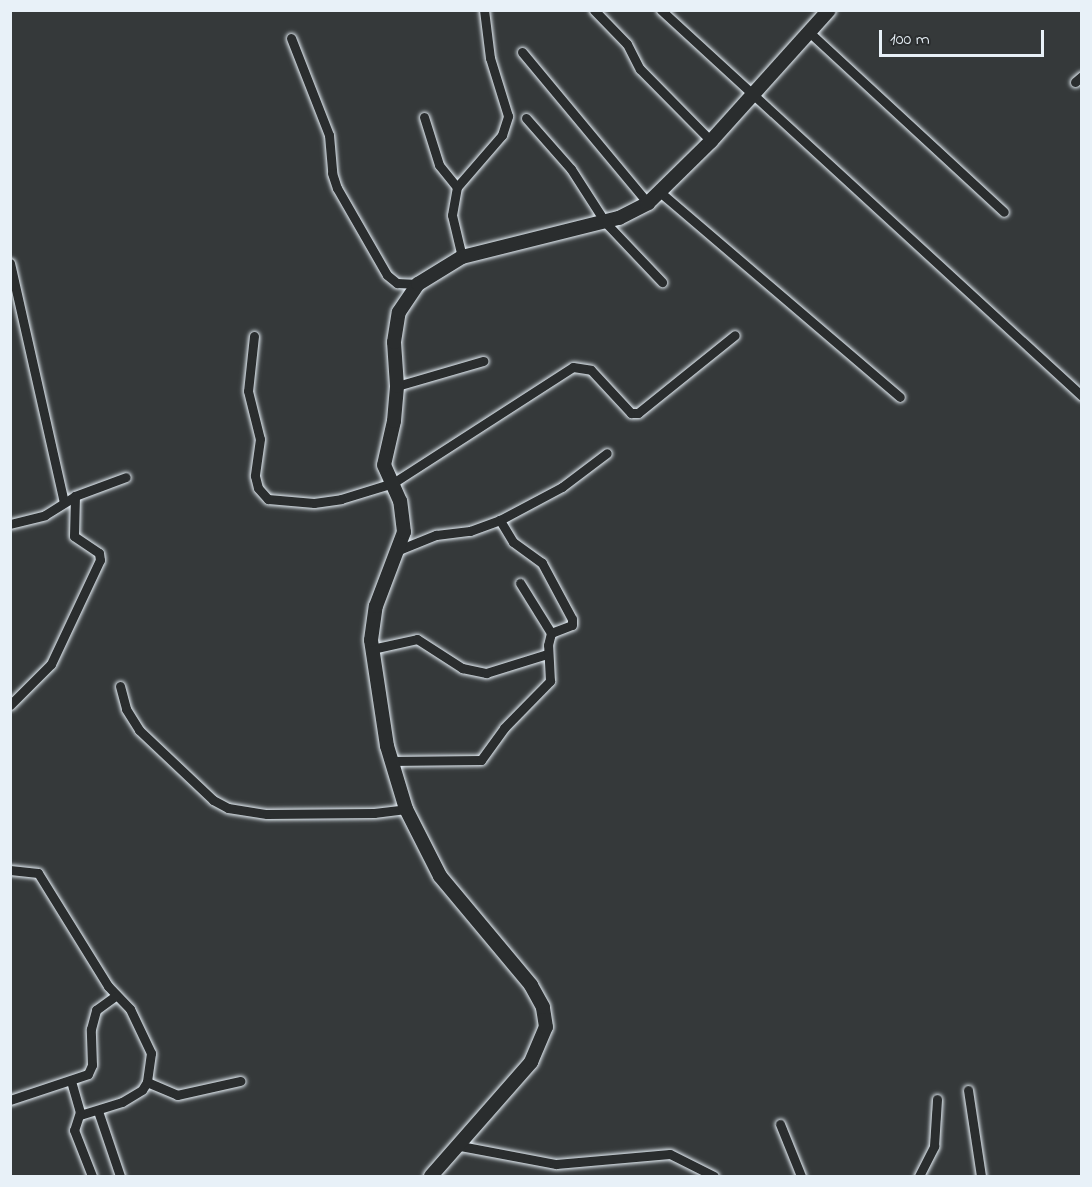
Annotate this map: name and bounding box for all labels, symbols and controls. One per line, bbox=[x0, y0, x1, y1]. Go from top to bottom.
scale bar bbox=[882, 18, 1047, 56]
text: 100 m bbox=[890, 27, 930, 53]

